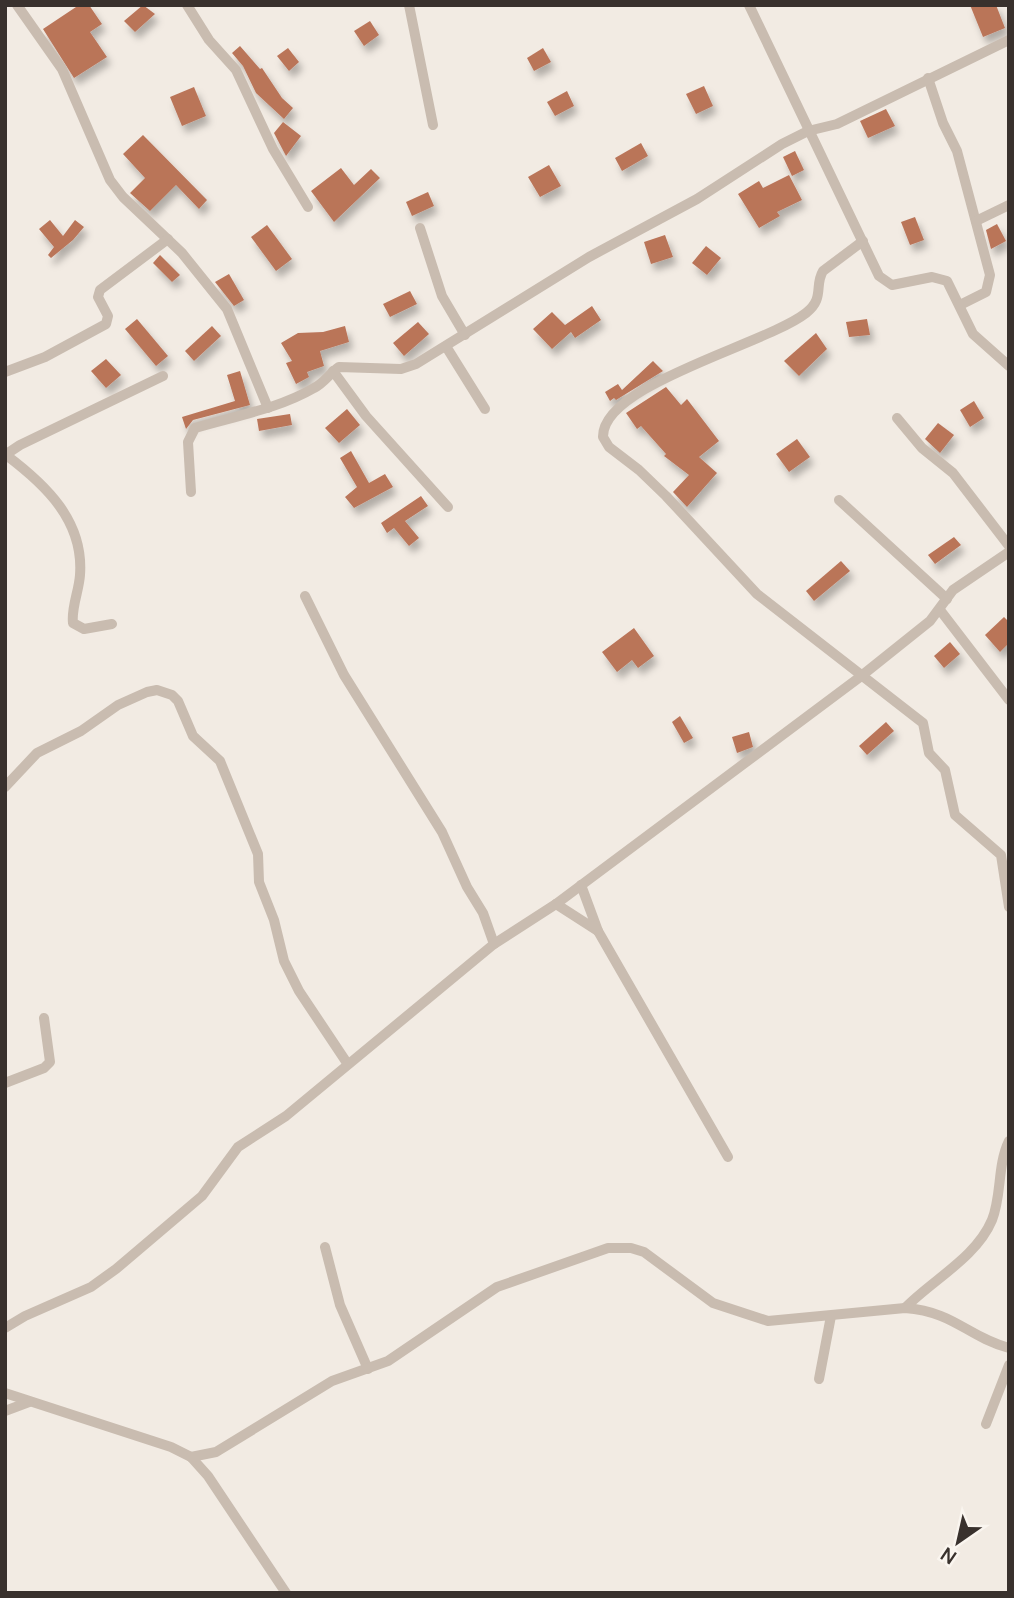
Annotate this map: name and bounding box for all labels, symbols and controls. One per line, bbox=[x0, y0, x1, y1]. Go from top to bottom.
north arrow bbox=[923, 1507, 993, 1577]
text: N bbox=[936, 1541, 961, 1571]

